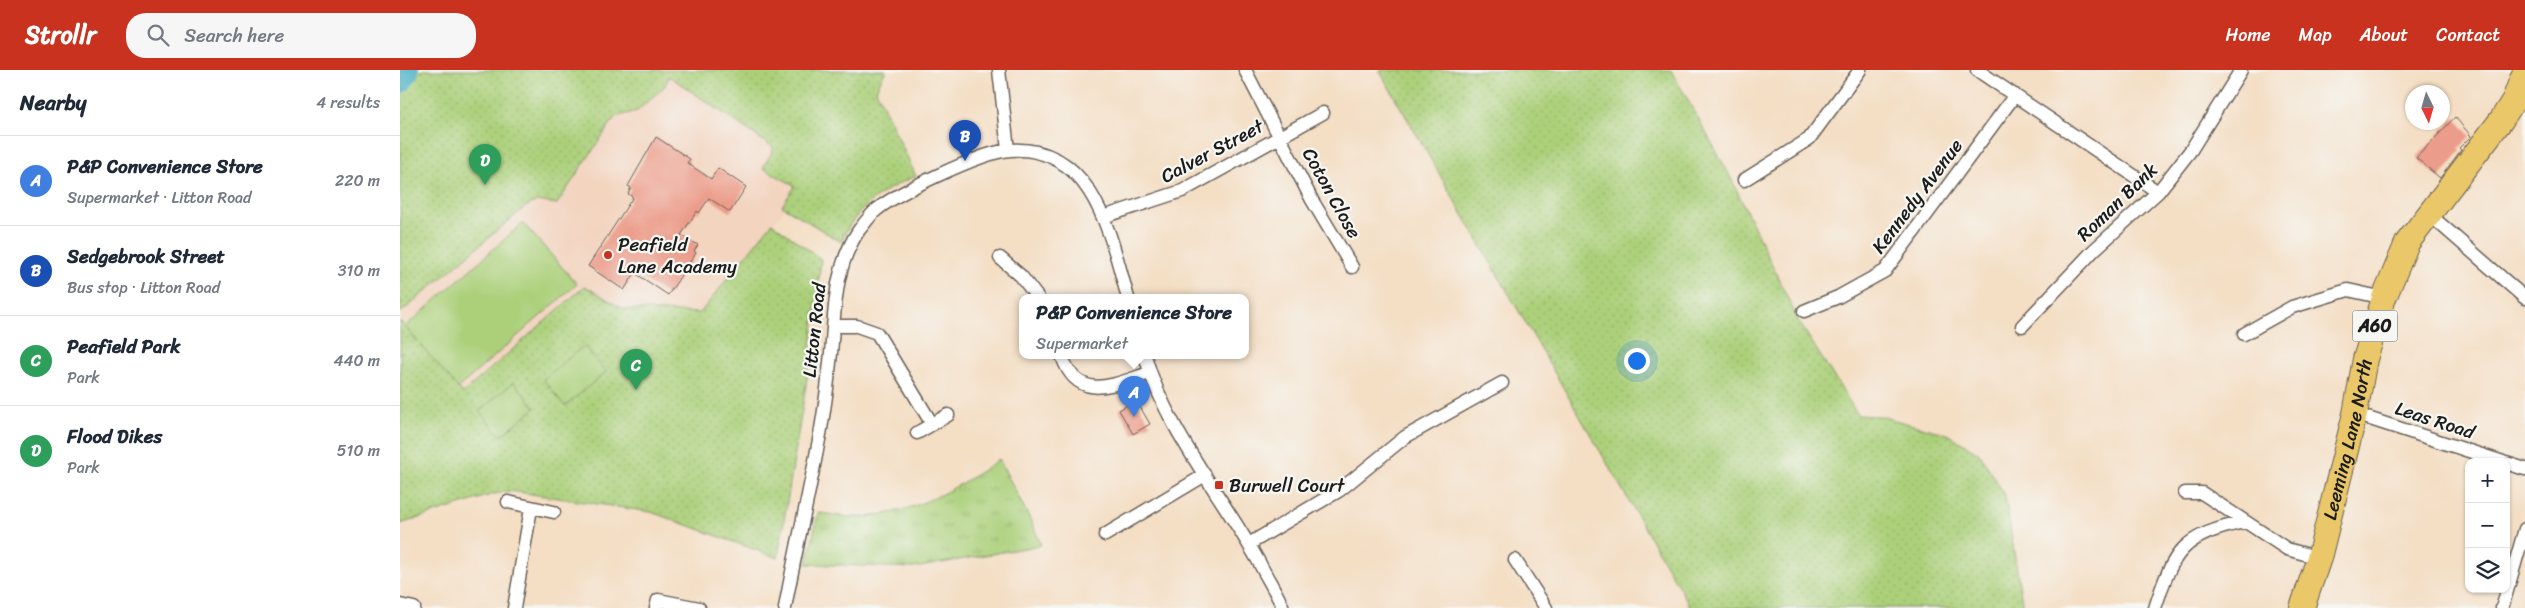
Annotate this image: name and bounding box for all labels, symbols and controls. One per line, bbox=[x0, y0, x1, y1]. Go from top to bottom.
search box bbox=[126, 13, 476, 58]
text: Strollr bbox=[25, 14, 96, 56]
text: Search here bbox=[184, 19, 284, 52]
text: Home bbox=[2226, 19, 2271, 51]
text: Map bbox=[2299, 19, 2332, 51]
text: About bbox=[2360, 19, 2408, 51]
text: Contact bbox=[2436, 19, 2500, 51]
icon: search bbox=[144, 21, 172, 49]
text: Nearby bbox=[20, 84, 86, 122]
north arrow bbox=[2405, 85, 2450, 130]
text: 4 results bbox=[316, 88, 380, 117]
street label: Calver Street bbox=[1154, 109, 1271, 192]
pin: B bbox=[949, 120, 981, 161]
street label: Kennedy Avenue bbox=[1863, 131, 1972, 261]
street label: Coton Close bbox=[1293, 141, 1371, 245]
pin: D bbox=[469, 144, 501, 185]
text: P&P Convenience Store bbox=[67, 150, 263, 183]
street label: Roman Bank bbox=[2069, 154, 2166, 250]
text: A bbox=[31, 166, 41, 195]
text: 220 m bbox=[335, 166, 380, 195]
text: Supermarket · Litton Road bbox=[67, 183, 252, 212]
place label: Peafield Lane Academy bbox=[618, 228, 737, 283]
text: Sedgebrook Street bbox=[67, 240, 225, 273]
marker: Peafield Lane Academy bbox=[602, 249, 614, 261]
text: B bbox=[31, 256, 41, 285]
text: 310 m bbox=[338, 256, 380, 285]
text: Bus stop · Litton Road bbox=[67, 273, 220, 302]
street label: Litton Road bbox=[793, 280, 835, 379]
popup bbox=[1019, 294, 1249, 359]
text: P&P Convenience Store bbox=[1036, 296, 1232, 329]
road number: A60 bbox=[2352, 310, 2398, 342]
text: Supermarket bbox=[1036, 329, 1128, 358]
text: Peafield Park bbox=[67, 330, 180, 363]
text: C bbox=[31, 346, 41, 375]
text: 440 m bbox=[333, 346, 380, 375]
your location bbox=[1624, 348, 1650, 374]
pin: C bbox=[620, 349, 652, 390]
street label: Leeming Lane North bbox=[2313, 356, 2381, 523]
text: Park bbox=[67, 363, 100, 392]
pin: A bbox=[1118, 376, 1150, 417]
street label: Leas Road bbox=[2391, 392, 2480, 449]
text: Flood Dikes bbox=[67, 420, 162, 453]
text: D bbox=[31, 436, 41, 465]
text: 510 m bbox=[337, 436, 380, 465]
text: Park bbox=[67, 453, 100, 482]
map controls bbox=[2465, 458, 2510, 593]
button: + bbox=[2465, 458, 2510, 503]
place label: Burwell Court bbox=[1229, 469, 1346, 502]
marker: Burwell Court bbox=[1213, 479, 1225, 491]
button: − bbox=[2465, 503, 2510, 548]
button: layers bbox=[2465, 548, 2510, 593]

